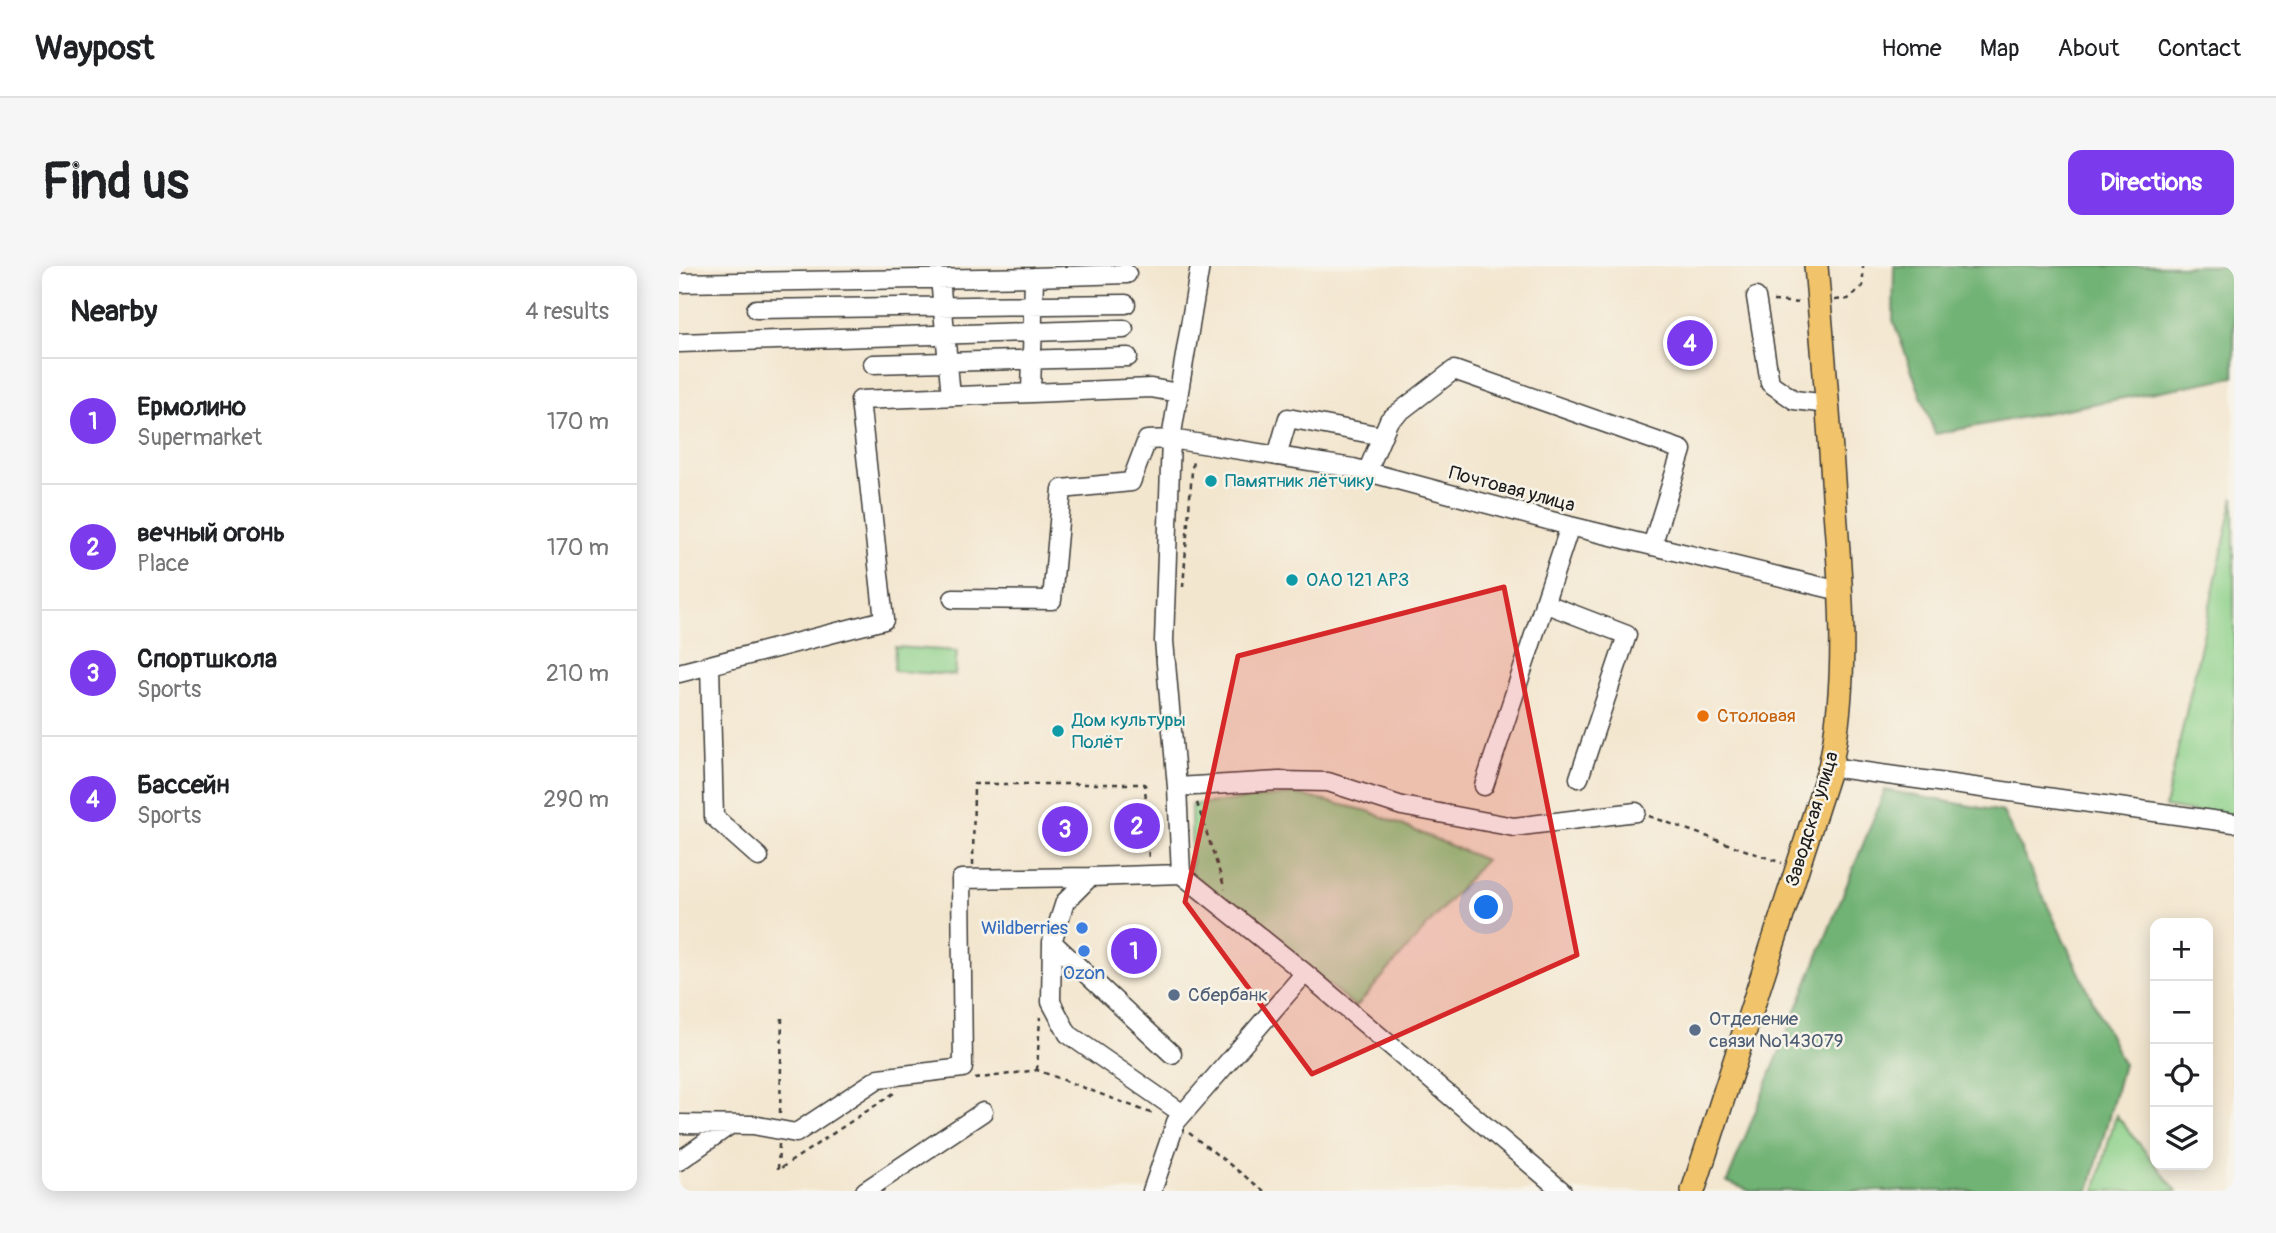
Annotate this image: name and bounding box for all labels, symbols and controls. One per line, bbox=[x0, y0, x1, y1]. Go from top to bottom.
text: Waypost bbox=[35, 28, 154, 69]
text: Home bbox=[1881, 34, 1942, 63]
text: Map bbox=[1980, 34, 2020, 63]
text: About bbox=[2058, 34, 2120, 63]
text: Contact bbox=[2158, 34, 2241, 63]
button: Directions bbox=[2068, 150, 2234, 215]
text: Find us bbox=[42, 152, 189, 213]
text: Nearby bbox=[70, 293, 157, 330]
text: 4 results bbox=[525, 297, 609, 326]
pin: 4 bbox=[1667, 317, 1713, 369]
text: Ермолино bbox=[137, 391, 246, 423]
text: 1 bbox=[89, 407, 98, 436]
text: 170 m bbox=[547, 407, 609, 436]
text: Supermarket bbox=[137, 423, 262, 452]
street label: Почтовая улица bbox=[1446, 461, 1578, 517]
place label: Памятник лётчику bbox=[1225, 469, 1374, 493]
marker: Памятник лётчику bbox=[1203, 473, 1219, 489]
text: вечный огонь bbox=[137, 517, 285, 549]
text: 2 bbox=[87, 533, 99, 562]
text: 170 m bbox=[547, 533, 609, 562]
text: Place bbox=[137, 549, 189, 578]
place label: OAO 121 АРЗ bbox=[1306, 568, 1409, 592]
marker: OAO 121 АРЗ bbox=[1284, 572, 1300, 588]
text: Спортшкола bbox=[137, 643, 277, 675]
text: 3 bbox=[87, 659, 99, 688]
text: 210 m bbox=[546, 659, 609, 688]
text: Sports bbox=[137, 675, 201, 704]
place label: Столовая bbox=[1717, 704, 1796, 728]
place label: Дом культуры Полёт bbox=[1071, 708, 1186, 754]
marker: Столовая bbox=[1695, 708, 1711, 724]
marker: Дом культуры Полёт bbox=[1050, 723, 1066, 739]
street label: Заводская улица bbox=[1780, 748, 1844, 889]
text: Бассейн bbox=[137, 769, 229, 801]
text: 4 bbox=[86, 785, 100, 814]
text: 290 m bbox=[543, 785, 609, 814]
pin: 2 bbox=[1114, 800, 1160, 852]
text: Sports bbox=[137, 801, 201, 830]
pin: 3 bbox=[1042, 803, 1088, 855]
your location bbox=[1469, 890, 1503, 924]
place label: Wildberries bbox=[981, 916, 1068, 940]
map controls bbox=[2150, 918, 2213, 1170]
button: + bbox=[2150, 918, 2213, 981]
marker: Wildberries bbox=[1074, 920, 1090, 936]
pin: 1 bbox=[1111, 925, 1157, 977]
marker: Ozon bbox=[1076, 943, 1092, 959]
place label: Ozon bbox=[1063, 961, 1105, 985]
button: − bbox=[2150, 981, 2213, 1044]
place label: Сбербанк bbox=[1188, 983, 1268, 1007]
marker: Сбербанк bbox=[1166, 987, 1182, 1003]
place label: Отделение связи №143079 bbox=[1709, 1007, 1844, 1053]
marker: Отделение связи №143079 bbox=[1687, 1022, 1703, 1038]
button: locate bbox=[2150, 1044, 2213, 1107]
button: layers bbox=[2150, 1107, 2213, 1170]

